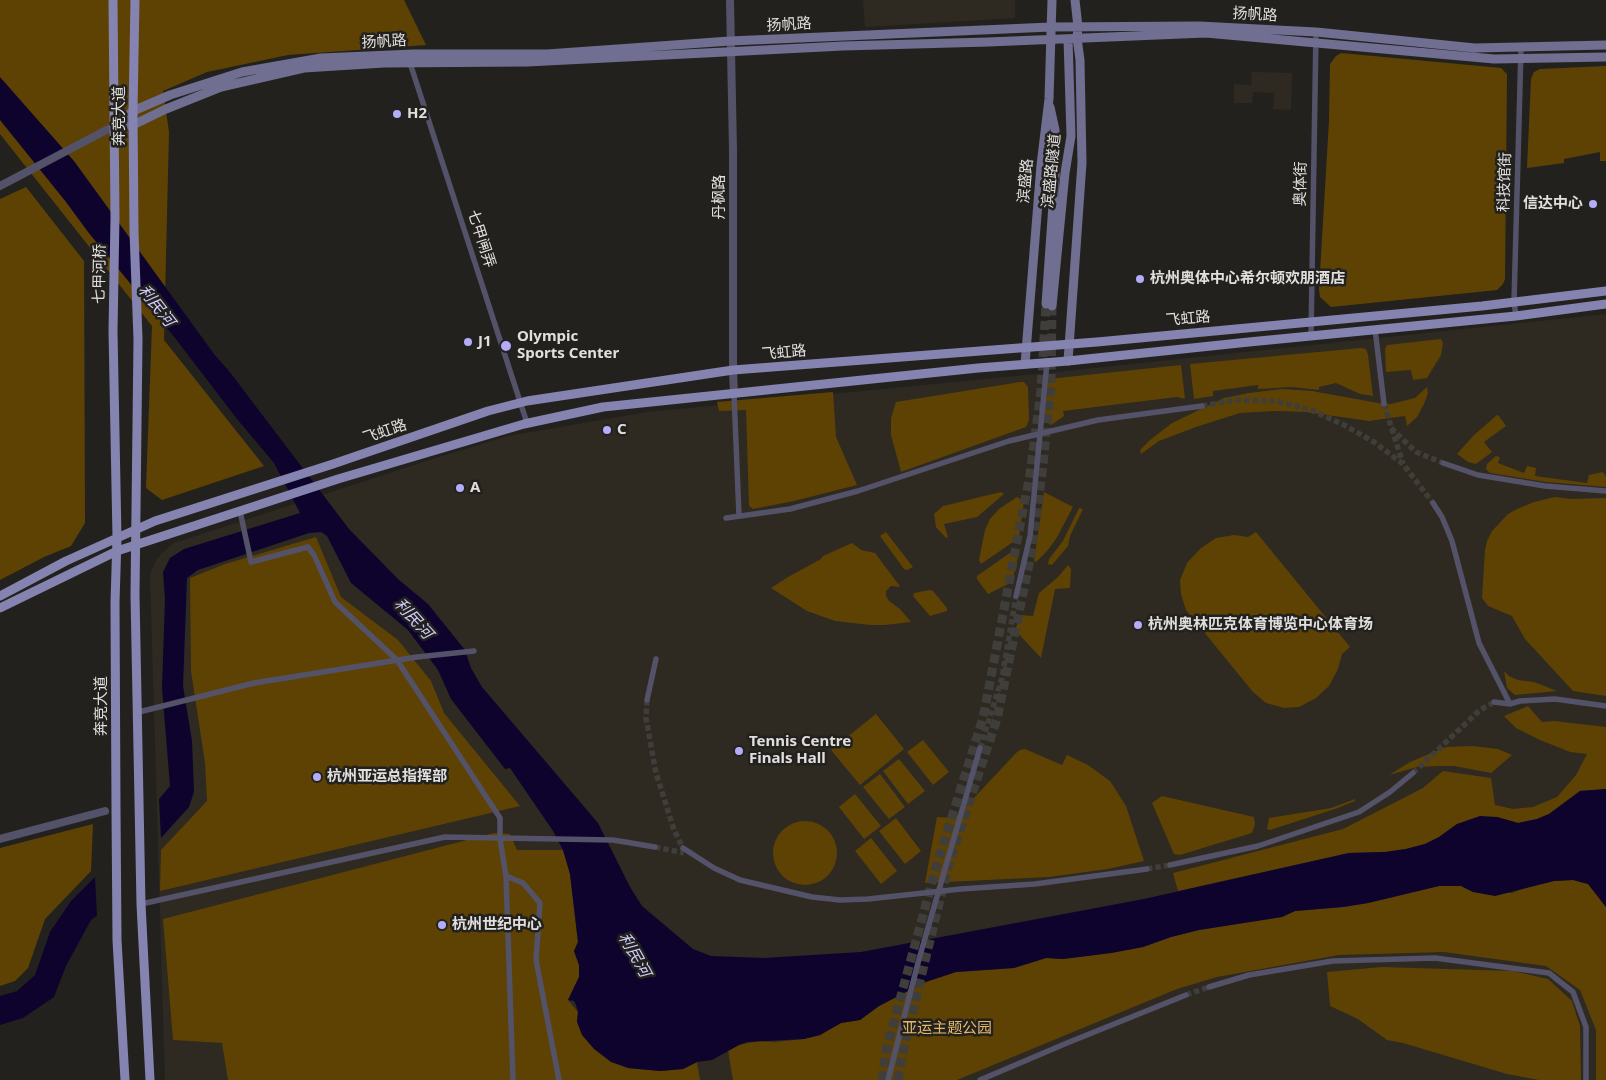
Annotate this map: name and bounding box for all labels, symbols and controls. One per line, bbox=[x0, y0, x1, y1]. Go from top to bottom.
street label: 扬帆路 bbox=[1232, 5, 1278, 25]
street label: 扬帆路 bbox=[766, 15, 812, 35]
street label: 扬帆路 bbox=[361, 32, 407, 52]
street label: 奔竞大道 bbox=[111, 86, 129, 146]
place label: H2 bbox=[407, 105, 427, 123]
marker: H2 bbox=[391, 108, 403, 120]
street label: 滨盛路隧道 bbox=[1039, 133, 1065, 209]
street label: 科技馆街 bbox=[1495, 152, 1515, 212]
street label: 滨盛路 bbox=[1015, 158, 1037, 204]
street label: 奥体街 bbox=[1292, 161, 1310, 207]
street label: 丹枫路 bbox=[711, 175, 729, 219]
place label: 信达中心 bbox=[1523, 195, 1583, 213]
marker: 信达中心 bbox=[1587, 198, 1599, 210]
street label: 七甲闸弄 bbox=[463, 208, 499, 270]
street label: 七甲河桥 bbox=[90, 244, 110, 304]
place label: 杭州奥体中心希尔顿欢朋酒店 bbox=[1150, 270, 1345, 288]
marker: 杭州奥体中心希尔顿欢朋酒店 bbox=[1134, 273, 1146, 285]
water label: 利民河 bbox=[134, 281, 178, 331]
street label: 飞虹路 bbox=[1165, 308, 1211, 330]
place label: Olympic Sports Center bbox=[517, 328, 619, 363]
place label: J1 bbox=[478, 333, 492, 351]
marker: J1 bbox=[462, 336, 474, 348]
marker: Olympic Sports Center bbox=[499, 339, 513, 353]
street label: 飞虹路 bbox=[761, 342, 807, 364]
street label: 飞虹路 bbox=[361, 416, 409, 448]
place label: C bbox=[617, 421, 627, 439]
marker: C bbox=[601, 424, 613, 436]
place label: A bbox=[470, 479, 480, 497]
marker: A bbox=[454, 482, 466, 494]
water label: 利民河 bbox=[390, 595, 436, 643]
place label: 杭州奥林匹克体育博览中心体育场 bbox=[1148, 616, 1373, 634]
marker: 杭州奥林匹克体育博览中心体育场 bbox=[1132, 619, 1144, 631]
street label: 奔竞大道 bbox=[93, 676, 111, 736]
place label: Tennis Centre Finals Hall bbox=[749, 733, 851, 768]
marker: Tennis Centre Finals Hall bbox=[733, 745, 745, 757]
place label: 杭州亚运总指挥部 bbox=[327, 768, 447, 786]
marker: 杭州亚运总指挥部 bbox=[311, 771, 323, 783]
place label: 杭州世纪中心 bbox=[452, 916, 542, 934]
marker: 杭州世纪中心 bbox=[436, 919, 448, 931]
water label: 利民河 bbox=[614, 929, 654, 981]
park label: 亚运主题公园 bbox=[902, 1020, 992, 1038]

